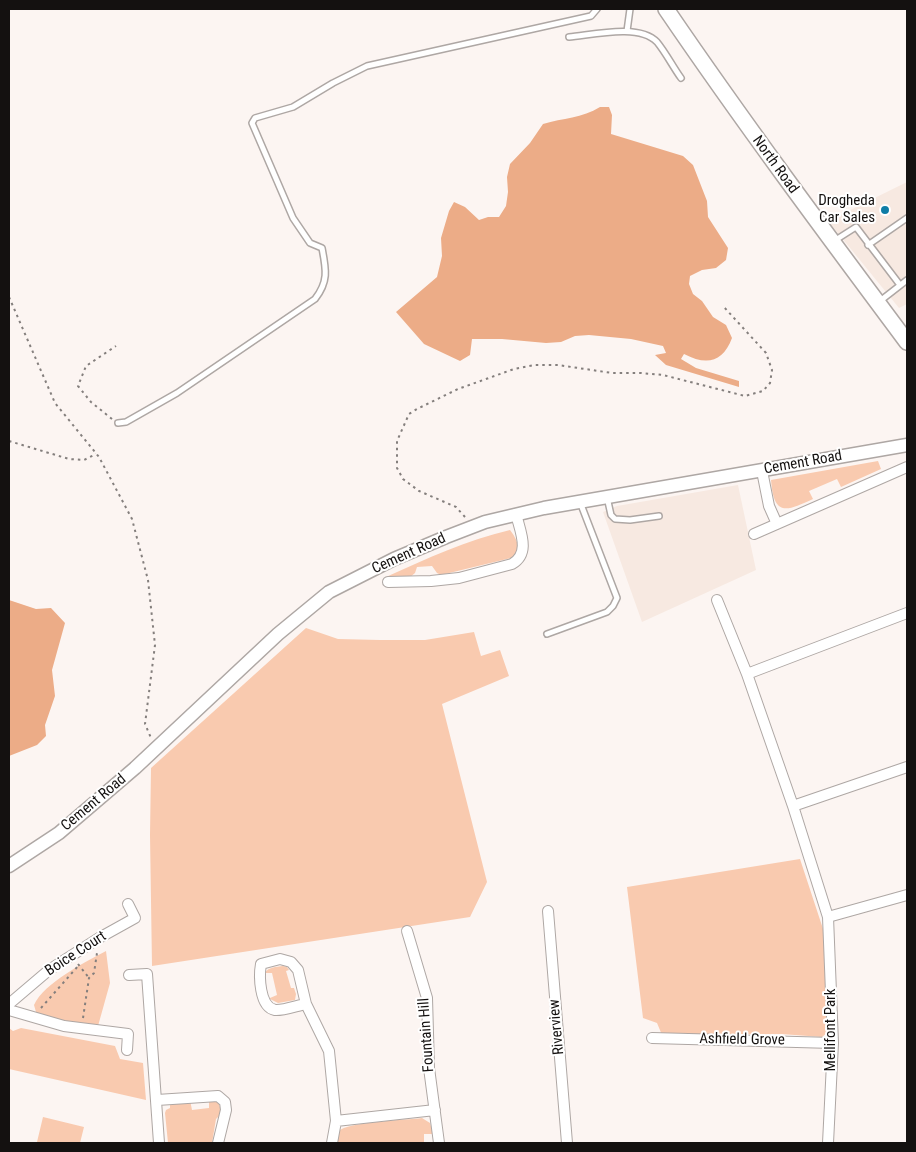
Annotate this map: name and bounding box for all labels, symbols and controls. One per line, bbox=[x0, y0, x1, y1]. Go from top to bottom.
street label: North Road bbox=[748, 133, 802, 197]
place label: Drogheda Car Sales bbox=[818, 192, 875, 227]
marker: Drogheda Car Sales bbox=[879, 204, 891, 216]
street label: Cement Road bbox=[762, 447, 844, 479]
street label: Cement Road bbox=[369, 530, 449, 578]
street label: Cement Road bbox=[58, 771, 130, 835]
street label: Boice Court bbox=[42, 928, 110, 980]
street label: Mellifont Park bbox=[822, 989, 840, 1071]
street label: Fountain Hill bbox=[415, 997, 439, 1073]
street label: Riverview bbox=[546, 998, 568, 1056]
street label: Ashfield Grove bbox=[699, 1030, 785, 1050]

